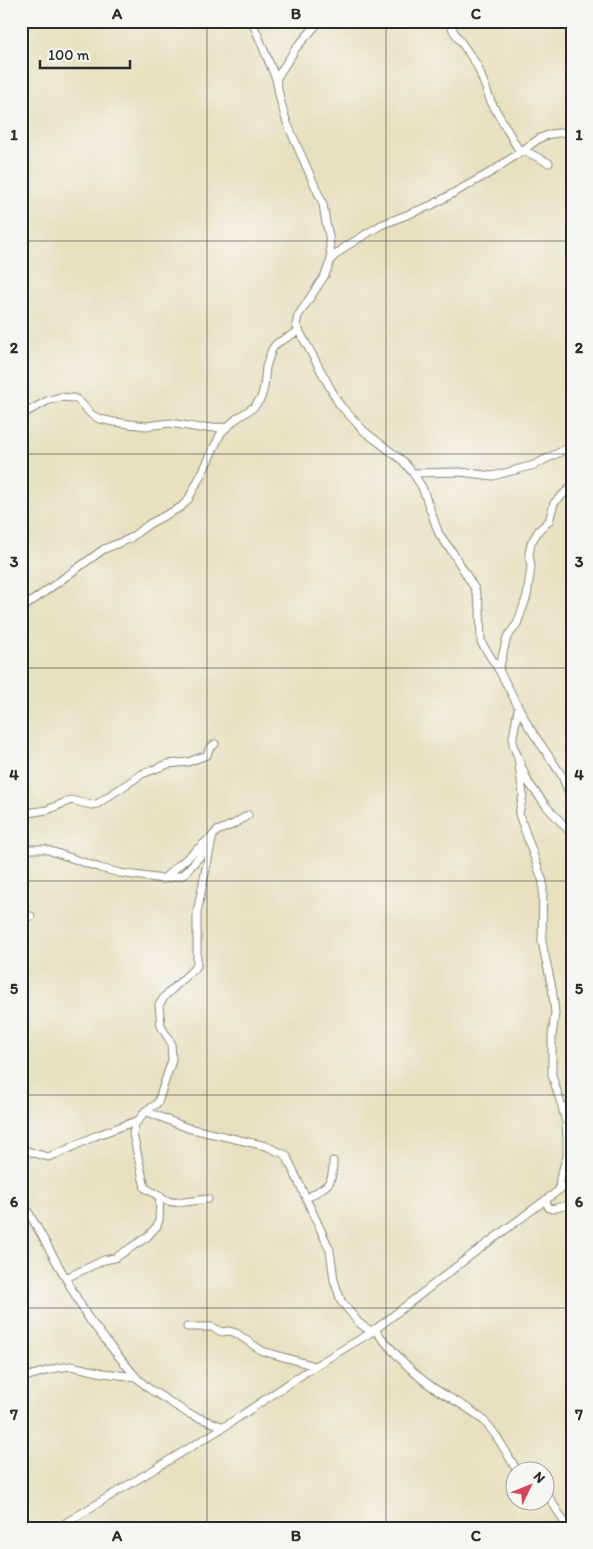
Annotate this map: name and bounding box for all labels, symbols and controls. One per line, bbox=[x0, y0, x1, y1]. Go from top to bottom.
text: A bbox=[111, 4, 123, 23]
text: B bbox=[291, 4, 302, 23]
text: C bbox=[471, 4, 482, 23]
scale bar bbox=[40, 38, 130, 70]
text: 100 m bbox=[48, 46, 90, 64]
text: 1 bbox=[10, 125, 18, 144]
text: 1 bbox=[575, 125, 583, 144]
text: 2 bbox=[10, 338, 19, 357]
text: 2 bbox=[575, 338, 584, 357]
text: 3 bbox=[10, 552, 19, 571]
text: 3 bbox=[575, 552, 584, 571]
text: 4 bbox=[9, 765, 19, 784]
text: 4 bbox=[574, 765, 584, 784]
text: 5 bbox=[10, 979, 19, 998]
text: 5 bbox=[575, 979, 584, 998]
text: 6 bbox=[10, 1192, 19, 1211]
text: 6 bbox=[575, 1192, 584, 1211]
text: 7 bbox=[9, 1405, 18, 1424]
text: 7 bbox=[574, 1405, 583, 1424]
north arrow bbox=[506, 1462, 556, 1512]
text: N bbox=[530, 1468, 549, 1487]
text: A bbox=[111, 1526, 123, 1545]
text: B bbox=[291, 1526, 302, 1545]
text: C bbox=[471, 1526, 482, 1545]

